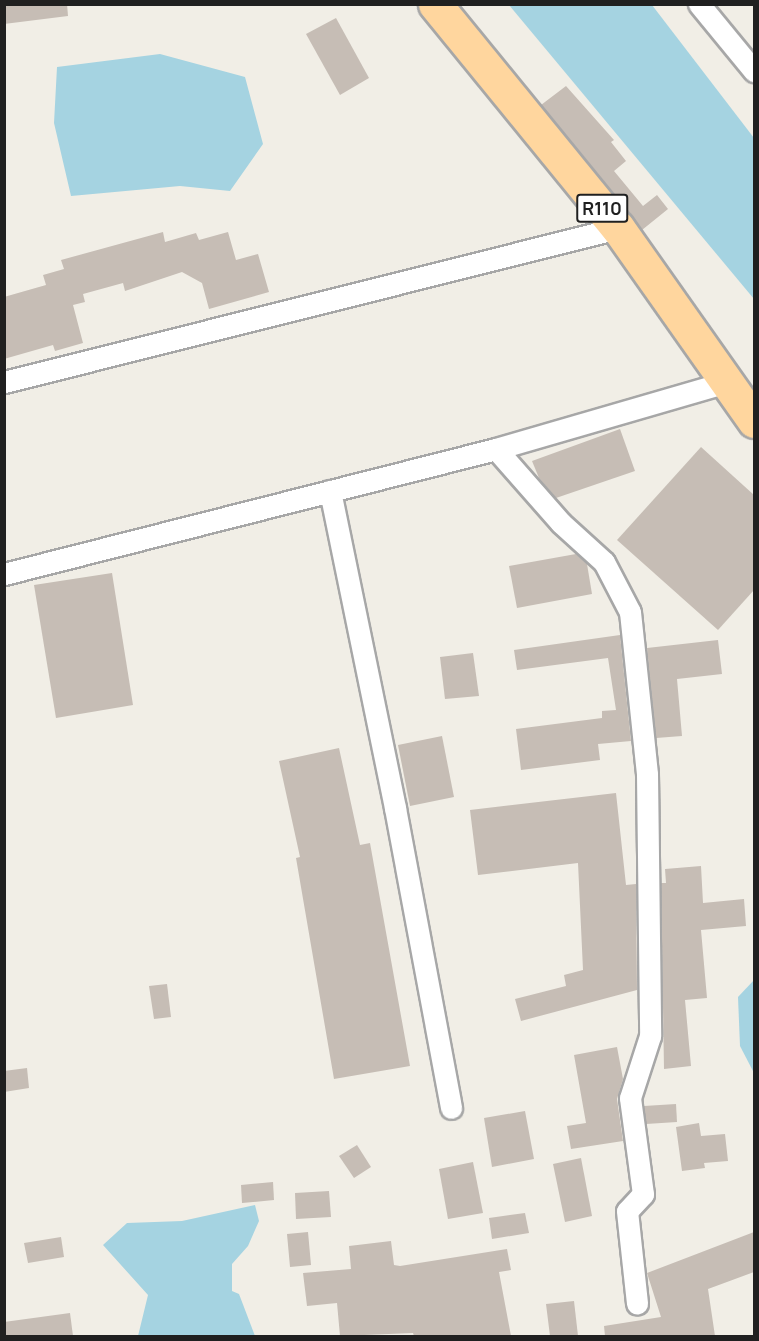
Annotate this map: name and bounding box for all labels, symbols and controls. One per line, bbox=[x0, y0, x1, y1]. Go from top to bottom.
road number: R110 bbox=[575, 193, 629, 223]

